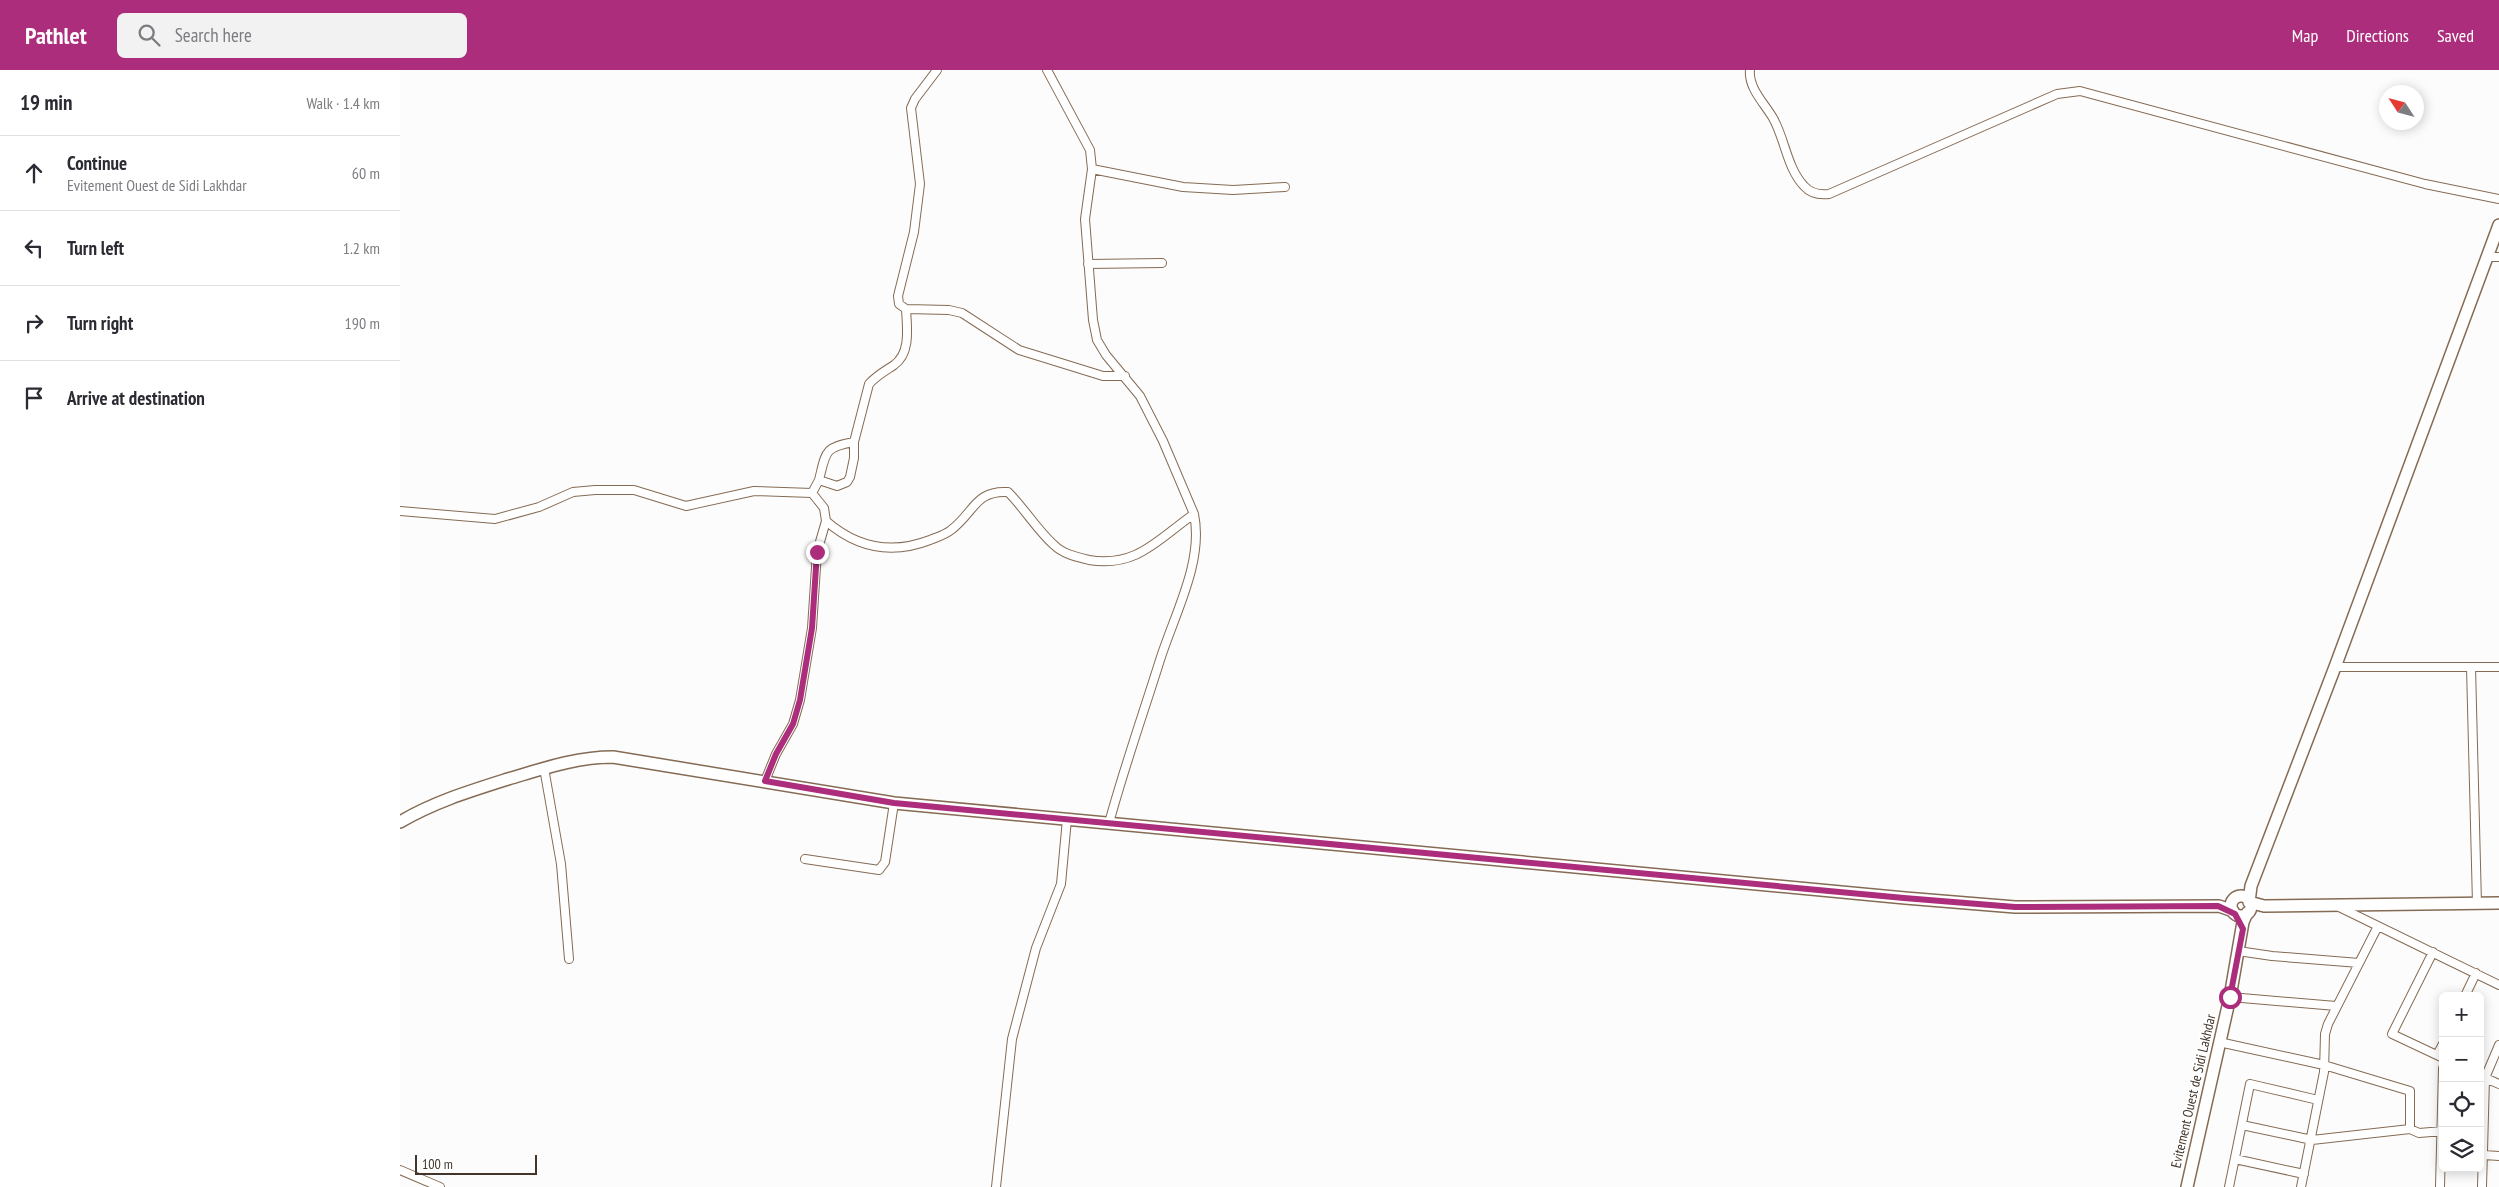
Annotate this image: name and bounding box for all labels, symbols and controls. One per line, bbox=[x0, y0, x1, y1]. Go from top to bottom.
search box bbox=[117, 13, 467, 58]
text: Pathlet bbox=[25, 20, 87, 51]
icon: search bbox=[135, 21, 163, 49]
text: Search here bbox=[175, 23, 252, 47]
text: Map bbox=[2292, 24, 2318, 47]
text: Directions bbox=[2346, 24, 2409, 47]
text: Saved bbox=[2437, 24, 2474, 47]
north arrow bbox=[2379, 85, 2424, 130]
text: 19 min bbox=[20, 89, 72, 116]
text: Walk · 1.4 km bbox=[306, 93, 380, 113]
text: Continue bbox=[67, 151, 127, 175]
icon: ahead bbox=[20, 159, 48, 187]
text: 60 m bbox=[352, 163, 380, 183]
text: Evitement Ouest de Sidi Lakhdar bbox=[67, 175, 247, 195]
icon: left bbox=[20, 234, 48, 262]
text: Turn left bbox=[67, 236, 124, 260]
text: 1.2 km bbox=[343, 238, 380, 258]
icon: right bbox=[20, 309, 48, 337]
text: Turn right bbox=[67, 311, 133, 335]
text: 190 m bbox=[345, 313, 380, 333]
icon: arrive bbox=[20, 384, 48, 412]
text: Arrive at destination bbox=[67, 386, 205, 410]
route end bbox=[806, 541, 829, 564]
route start bbox=[2219, 986, 2242, 1009]
map controls bbox=[2439, 992, 2484, 1172]
button: + bbox=[2439, 992, 2484, 1037]
street label: Evitement Ouest de Sidi Lakhdar bbox=[2167, 1012, 2219, 1170]
button: − bbox=[2439, 1037, 2484, 1082]
button: locate bbox=[2439, 1082, 2484, 1127]
button: layers bbox=[2439, 1127, 2484, 1172]
scale bar bbox=[415, 1152, 538, 1175]
text: 100 m bbox=[422, 1155, 453, 1173]

